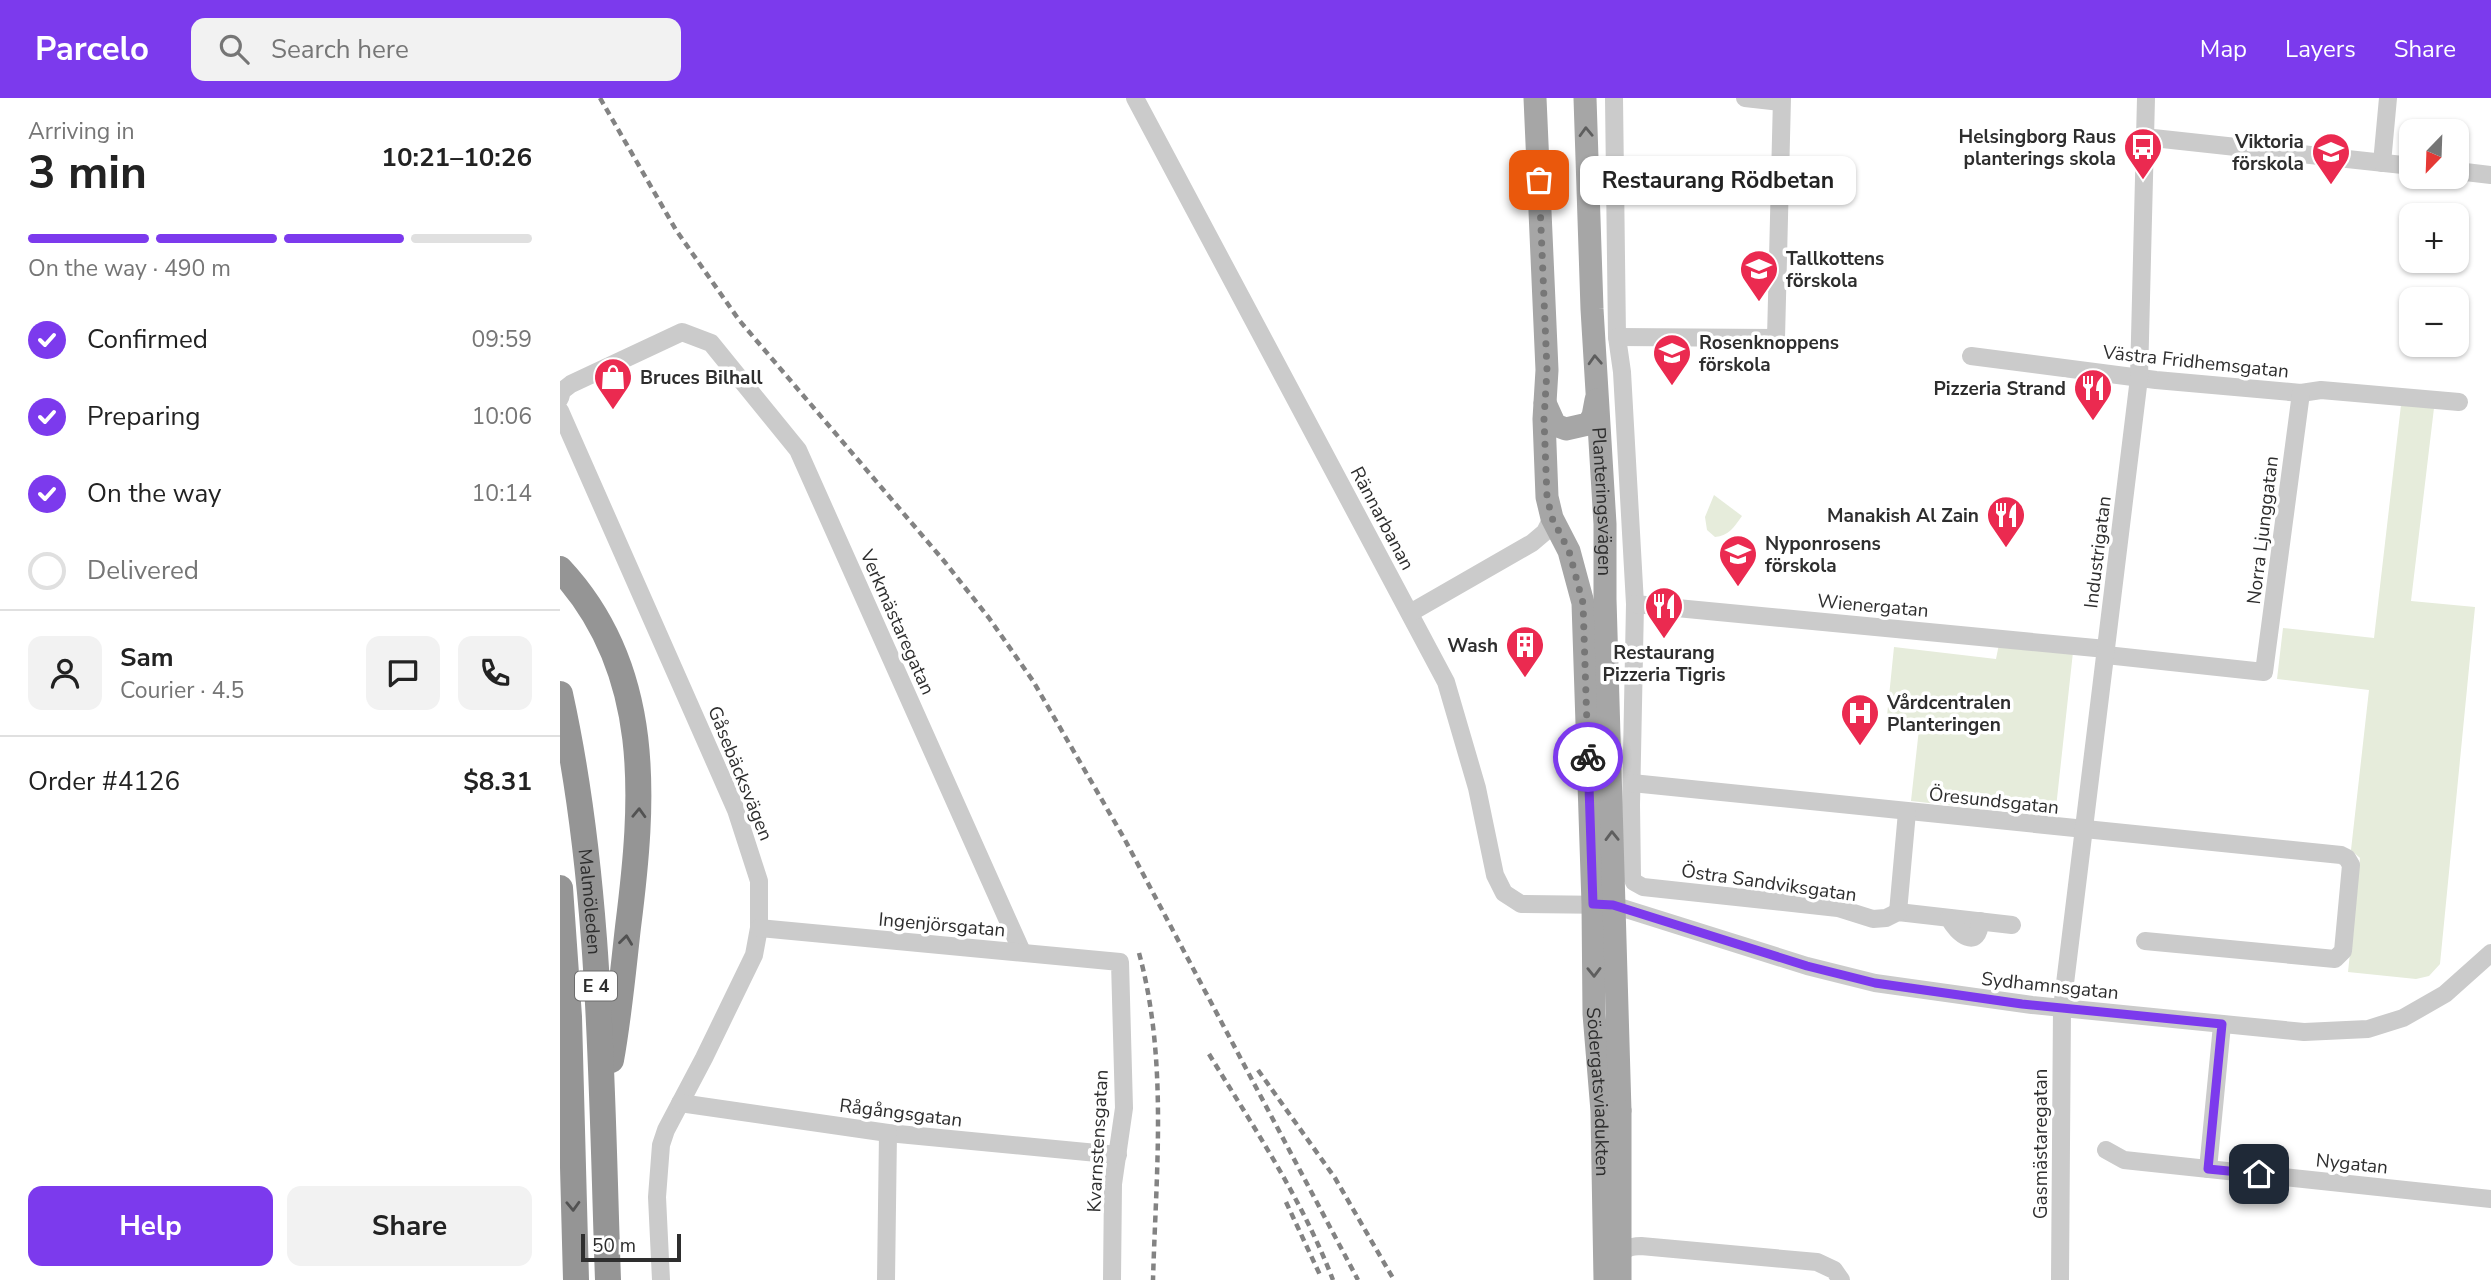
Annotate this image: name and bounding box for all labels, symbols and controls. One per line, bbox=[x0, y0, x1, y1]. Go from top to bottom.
search box bbox=[191, 18, 681, 81]
text: Parcelo bbox=[35, 27, 149, 72]
icon: search bbox=[215, 30, 253, 68]
text: Search here bbox=[271, 32, 409, 67]
text: Map bbox=[2200, 33, 2247, 65]
text: Layers bbox=[2285, 33, 2356, 65]
text: Share bbox=[2394, 33, 2456, 65]
text: Arriving in bbox=[28, 116, 135, 147]
north arrow bbox=[2399, 119, 2469, 189]
map controls bbox=[2399, 119, 2469, 357]
place label: Helsingborg Raus planterings skola bbox=[1958, 124, 2116, 172]
one-way arrow bbox=[1579, 126, 1594, 137]
bus stop icon: Helsingborg Raus planterings skola bbox=[2122, 126, 2164, 181]
place label: Viktoria förskola bbox=[2232, 129, 2304, 177]
school or university icon: Viktoria förskola bbox=[2310, 131, 2352, 186]
text: 10:21–10:26 bbox=[381, 140, 532, 175]
text: 3 min bbox=[28, 141, 147, 204]
pin bbox=[1509, 150, 1569, 210]
callout: Restaurang Rödbetan bbox=[1581, 155, 1858, 204]
icon: bag bbox=[1520, 161, 1558, 199]
text: Restaurang Rödbetan bbox=[1602, 165, 1834, 196]
button: + bbox=[2399, 203, 2469, 273]
place label: Tallkottens förskola bbox=[1786, 246, 1884, 294]
school or university icon: Tallkottens förskola bbox=[1738, 248, 1780, 303]
text: On the way · 490 m bbox=[28, 253, 231, 284]
button: − bbox=[2399, 287, 2469, 357]
icon: check bbox=[28, 321, 66, 359]
text: Confirmed bbox=[87, 322, 208, 357]
text: 09:59 bbox=[472, 324, 532, 355]
place label: Rosenknoppens förskola bbox=[1699, 330, 1839, 378]
school or university icon: Rosenknoppens förskola bbox=[1651, 332, 1693, 387]
street label: Västra Fridhemsgatan bbox=[2101, 339, 2290, 385]
one-way arrow bbox=[1587, 354, 1602, 365]
shop icon: Bruces Bilhall bbox=[592, 356, 634, 411]
place label: Bruces Bilhall bbox=[640, 365, 763, 391]
restaurant icon: Pizzeria Strand bbox=[2072, 367, 2114, 422]
place label: Pizzeria Strand bbox=[1933, 376, 2066, 402]
icon: check bbox=[28, 398, 66, 436]
text: Preparing bbox=[87, 399, 200, 434]
text: 10:06 bbox=[472, 401, 532, 432]
street label: Planteringsvägen bbox=[1585, 426, 1617, 576]
street label: Norra Ljunggatan bbox=[2241, 454, 2285, 606]
street label: Rännarbanan bbox=[1344, 462, 1420, 575]
icon: check bbox=[28, 475, 66, 513]
text: On the way bbox=[87, 476, 221, 511]
text: 10:14 bbox=[472, 478, 532, 509]
restaurant icon: Manakish Al Zain bbox=[1985, 494, 2027, 549]
street label: Industrigatan bbox=[2078, 494, 2118, 610]
place label: Manakish Al Zain bbox=[1827, 503, 1979, 529]
place label: Nyponrosens förskola bbox=[1765, 531, 1881, 579]
school or university icon: Nyponrosens förskola bbox=[1717, 533, 1759, 588]
street label: Verkmästaregatan bbox=[853, 545, 941, 699]
text: Delivered bbox=[87, 553, 199, 588]
restaurant icon: Restaurang Pizzeria Tigris bbox=[1643, 585, 1685, 640]
street label: Wienergatan bbox=[1816, 588, 1930, 624]
building icon: Wash bbox=[1504, 624, 1546, 679]
place label: Wash bbox=[1447, 633, 1498, 659]
button: person bbox=[28, 636, 102, 710]
button: chat bbox=[366, 636, 440, 710]
button: phone bbox=[458, 636, 532, 710]
text: Sam bbox=[120, 640, 173, 675]
place label: Restaurang Pizzeria Tigris bbox=[1603, 640, 1725, 688]
text: Courier · 4.5 bbox=[120, 675, 244, 706]
place label: Vårdcentralen Planteringen bbox=[1886, 690, 2011, 738]
hospital icon: Vårdcentralen Planteringen bbox=[1839, 692, 1881, 747]
street label: Gåsebäcksvägen bbox=[701, 702, 779, 845]
courier bbox=[1553, 722, 1623, 792]
icon: bike bbox=[1569, 738, 1607, 776]
text: Order #4126 bbox=[28, 764, 180, 799]
text: $8.31 bbox=[463, 764, 532, 799]
street label: Öresundsgatan bbox=[1927, 781, 2060, 821]
one-way arrow bbox=[631, 807, 646, 818]
one-way arrow bbox=[1604, 831, 1619, 842]
street label: Malmöleden bbox=[572, 847, 607, 956]
street label: Östra Sandviksgatan bbox=[1679, 858, 1858, 908]
street label: Ingenjörsgatan bbox=[877, 906, 1006, 943]
one-way arrow bbox=[619, 934, 634, 946]
street label: Sydhamnsgatan bbox=[1980, 966, 2120, 1006]
one-way arrow bbox=[1586, 967, 1602, 978]
road number: E 4 bbox=[575, 972, 617, 1001]
street label: Södergatsviadukten bbox=[1580, 1007, 1615, 1177]
street label: Kvarnstensgatan bbox=[1081, 1069, 1115, 1213]
street label: Gasmästaregatan bbox=[2028, 1069, 2054, 1219]
street label: Rågångsgatan bbox=[838, 1093, 964, 1133]
pin bbox=[2229, 1144, 2289, 1204]
street label: Nygatan bbox=[2315, 1147, 2389, 1181]
icon: home bbox=[2240, 1155, 2278, 1193]
button: Help bbox=[28, 1186, 273, 1266]
button: Share bbox=[287, 1186, 532, 1266]
one-way arrow bbox=[566, 1200, 581, 1211]
scale bar bbox=[581, 1231, 681, 1263]
text: 50 m bbox=[592, 1233, 636, 1259]

